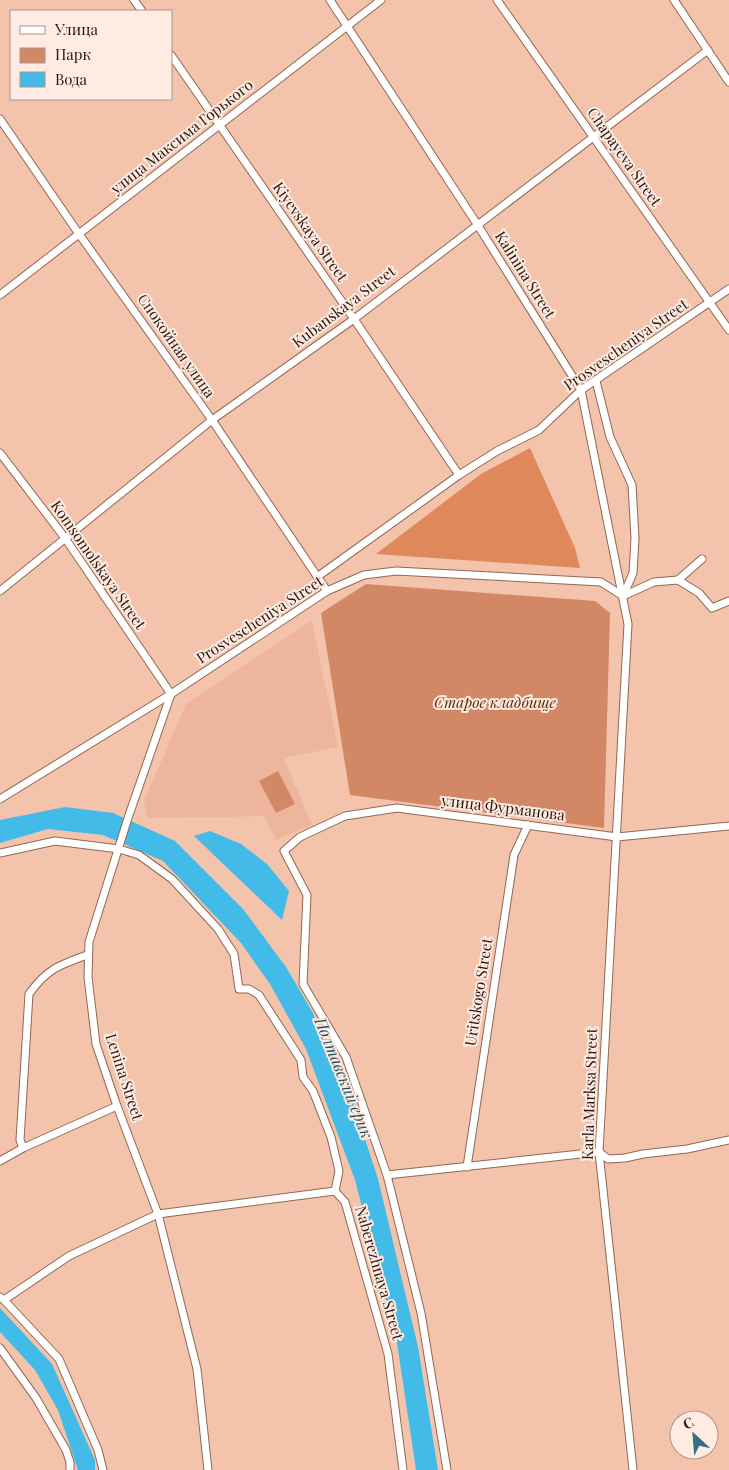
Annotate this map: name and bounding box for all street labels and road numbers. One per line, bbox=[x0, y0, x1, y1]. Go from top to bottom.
street label: улица Максима Горького bbox=[105, 74, 257, 199]
street label: Chapayeva Street bbox=[583, 103, 667, 210]
street label: Kiyevskaya Street bbox=[269, 178, 353, 286]
street label: Kalinina Street bbox=[491, 227, 561, 323]
street label: Kubanskaya Street bbox=[288, 260, 400, 352]
street label: Спокойная улица bbox=[133, 289, 220, 402]
street label: Prosvescheniya Street bbox=[559, 293, 692, 395]
street label: Komsomolskaya Street bbox=[47, 496, 151, 633]
street label: Prosvescheniya Street bbox=[192, 570, 327, 668]
street label: улица Фурманова bbox=[439, 789, 567, 825]
street label: Uritskogo Street bbox=[460, 936, 497, 1047]
street label: Karla Marksa Street bbox=[577, 1027, 601, 1160]
street label: Lenina Street bbox=[102, 1031, 149, 1123]
street label: Naberezhnaya Street bbox=[351, 1203, 409, 1343]

